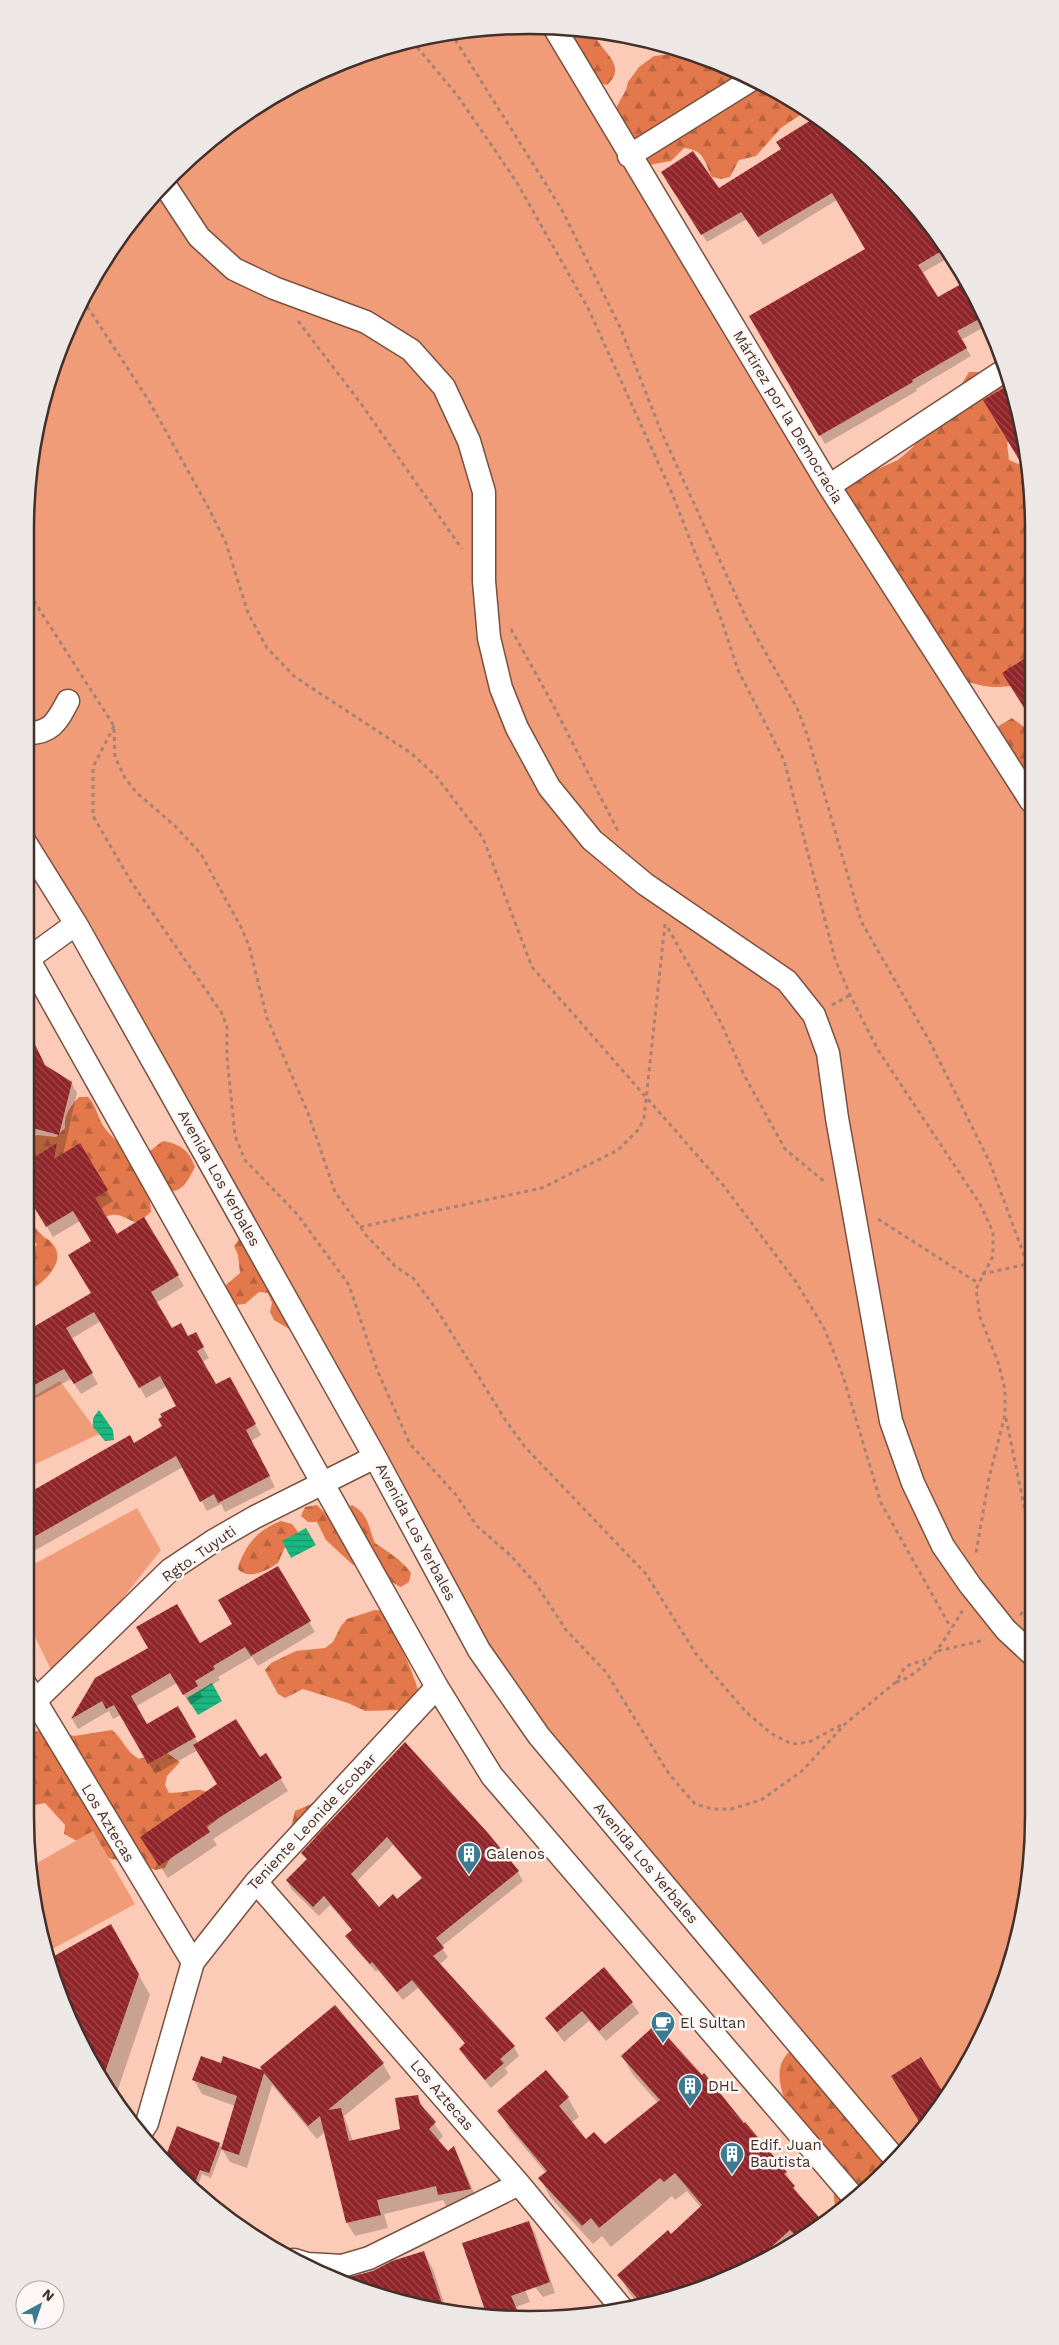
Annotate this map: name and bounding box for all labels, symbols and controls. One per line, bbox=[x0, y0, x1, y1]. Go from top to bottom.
street label: Mártirez por la Democracia bbox=[729, 327, 847, 507]
street label: Avenida Los Yerbales bbox=[174, 1107, 264, 1249]
street label: Avenida Los Yerbales bbox=[372, 1460, 460, 1604]
street label: Rgto. Tuyuti bbox=[159, 1522, 239, 1586]
street label: Teniente Leonide Ecobar bbox=[244, 1750, 380, 1894]
street label: Los Aztecas bbox=[78, 1781, 138, 1865]
street label: Avenida Los Yerbales bbox=[590, 1799, 702, 1928]
building icon: Galenos bbox=[456, 1841, 482, 1875]
place label: Galenos bbox=[486, 1845, 545, 1863]
cafe icon: El Sultan bbox=[650, 2010, 676, 2044]
place label: El Sultan bbox=[680, 2014, 746, 2032]
street label: Los Aztecas bbox=[406, 2056, 478, 2134]
building icon: DHL bbox=[677, 2073, 703, 2107]
place label: DHL bbox=[708, 2077, 739, 2095]
place label: Edif. Juan Bautista bbox=[750, 2136, 822, 2171]
building icon: Edif. Juan Bautista bbox=[719, 2141, 745, 2175]
north arrow bbox=[15, 2280, 65, 2330]
text: N bbox=[39, 2286, 57, 2305]

